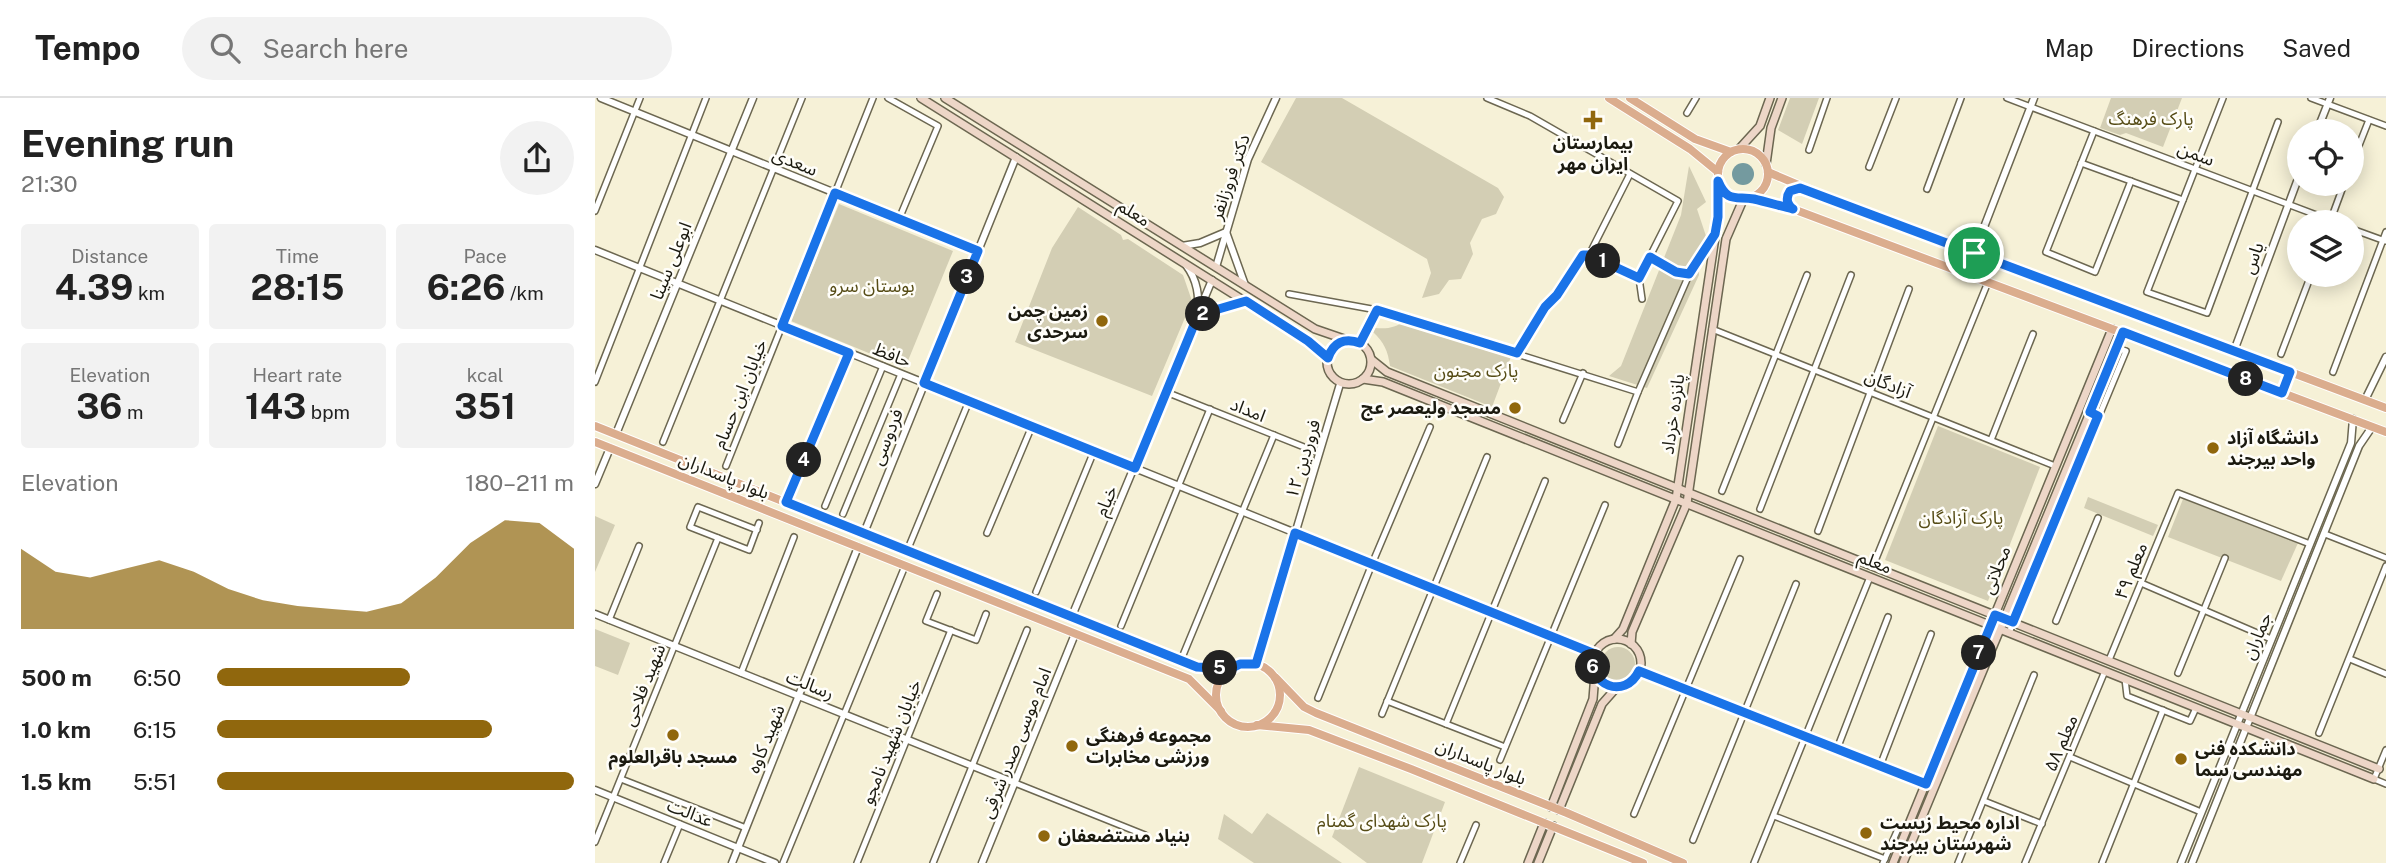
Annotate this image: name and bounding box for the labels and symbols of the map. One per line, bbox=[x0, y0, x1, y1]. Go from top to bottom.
park label: پارک فرهنگ bbox=[2108, 108, 2194, 130]
marker: بیمارستان ایران مهر bbox=[1583, 110, 1603, 130]
street label: دکتر فروزانفر bbox=[1205, 131, 1255, 223]
place label: بیمارستان ایران مهر bbox=[1553, 132, 1633, 175]
street label: سمن bbox=[2174, 137, 2218, 171]
street label: سعدی bbox=[769, 143, 821, 181]
street label: معلم bbox=[1113, 195, 1154, 233]
street label: ابوعلی سینا bbox=[645, 219, 697, 303]
pin bbox=[1944, 223, 2004, 283]
street label: یاس bbox=[2237, 239, 2269, 277]
pin: 1 bbox=[1585, 244, 1621, 278]
pin: 3 bbox=[949, 260, 985, 294]
park label: بوستان سرو bbox=[829, 275, 915, 297]
pin: 2 bbox=[1185, 296, 1221, 332]
place label: زمین چمن سرحدی bbox=[1008, 300, 1088, 343]
marker: زمین چمن سرحدی bbox=[1094, 313, 1110, 329]
street label: خیابان ابن حسام bbox=[708, 336, 775, 453]
street label: حافظ bbox=[870, 338, 914, 372]
park label: پارک مجنون bbox=[1434, 360, 1518, 382]
pin: 8 bbox=[2229, 362, 2263, 396]
street label: آزادگان bbox=[1862, 365, 1915, 404]
street label: پانزده خرداد bbox=[1656, 372, 1690, 456]
street label: امداد bbox=[1227, 393, 1269, 426]
place label: مسجد ولیعصر عج bbox=[1361, 397, 1501, 421]
marker: مسجد ولیعصر عج bbox=[1507, 400, 1523, 416]
street label: فردوسی bbox=[866, 406, 908, 468]
street label: ۱۲ فروردین bbox=[1281, 417, 1325, 501]
place label: دانشگاه آزاد واحد بیرجند bbox=[2227, 427, 2319, 470]
marker: دانشگاه آزاد واحد بیرجند bbox=[2205, 440, 2221, 456]
pin: 4 bbox=[787, 442, 822, 478]
street label: بلوار پاسداران bbox=[676, 448, 772, 504]
street label: خیام bbox=[1090, 482, 1125, 521]
park label: پارک آزادگان bbox=[1919, 507, 2003, 529]
street label: معلم ۴۹ bbox=[2110, 539, 2154, 603]
street label: محلاتی bbox=[1976, 543, 2016, 597]
street label: معلم bbox=[1854, 545, 1895, 580]
street label: جماران bbox=[2237, 609, 2277, 663]
pin: 7 bbox=[1961, 636, 1997, 670]
street label: شهید فلاحی bbox=[618, 641, 670, 729]
pin: 5 bbox=[1203, 650, 1237, 686]
pin: 6 bbox=[1576, 650, 1611, 684]
street label: امام موسی صدر شرقی bbox=[976, 664, 1059, 823]
street label: رسالت bbox=[783, 665, 837, 705]
street label: خیابان شهید نامجو bbox=[856, 676, 926, 808]
street label: شهید کاوه bbox=[742, 702, 789, 776]
street label: معلم ۵۸ bbox=[2039, 711, 2085, 775]
place label: مجموعه فرهنگی ورزشی مخابرات bbox=[1086, 725, 1211, 768]
marker: مسجد باقرالعلوم bbox=[665, 727, 681, 743]
street label: بلوار پاسداران bbox=[1433, 734, 1529, 790]
marker: مجموعه فرهنگی ورزشی مخابرات bbox=[1064, 738, 1080, 754]
place label: دانشکده فنی مهندسی سما bbox=[2195, 738, 2303, 780]
place label: مسجد باقرالعلوم bbox=[609, 746, 737, 770]
marker: دانشکده فنی مهندسی سما bbox=[2173, 751, 2189, 767]
street label: عدالت bbox=[664, 794, 716, 831]
park label: پارک شهدای گمنام bbox=[1317, 810, 1447, 835]
place label: اداره محیط زیست شهرستان بیرجند bbox=[1880, 812, 2020, 855]
place label: بنیاد مستضعفان bbox=[1058, 825, 1190, 846]
marker: اداره محیط زیست شهرستان بیرجند bbox=[1858, 825, 1874, 841]
marker: بنیاد مستضعفان bbox=[1036, 828, 1052, 844]

